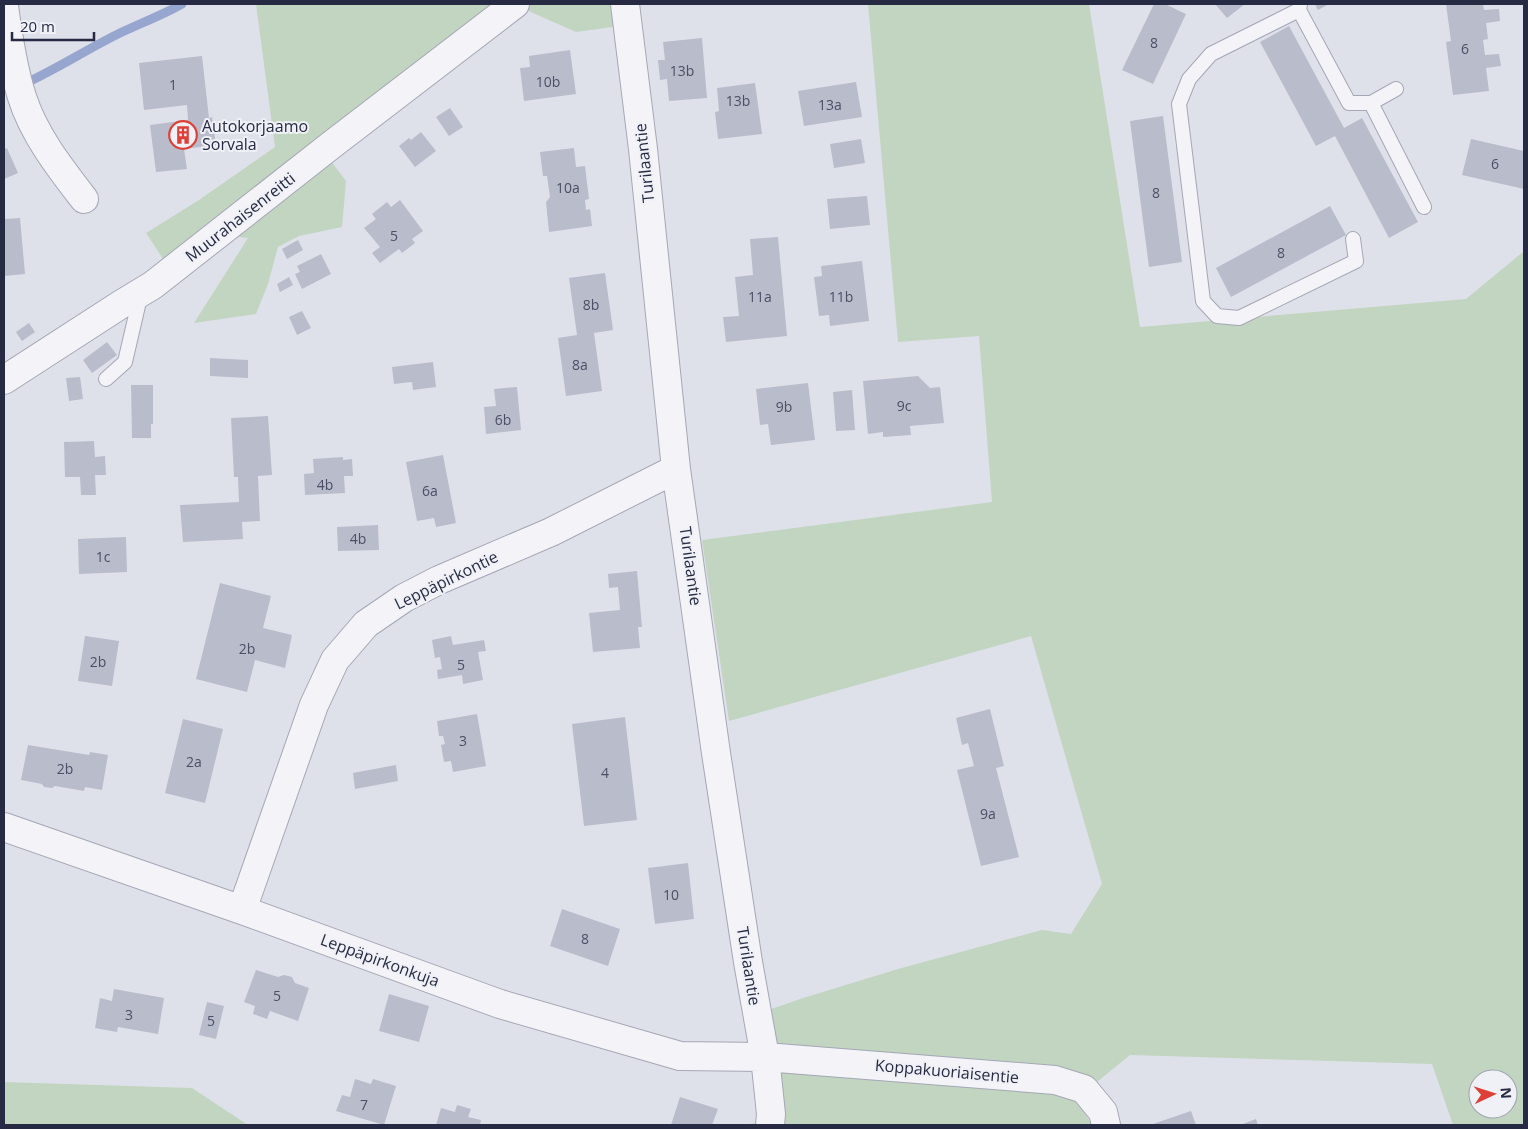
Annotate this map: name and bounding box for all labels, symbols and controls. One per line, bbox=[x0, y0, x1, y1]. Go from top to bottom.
scale bar bbox=[12, 10, 95, 42]
text: 20 m bbox=[20, 16, 55, 36]
house number: 8 bbox=[1150, 33, 1158, 52]
house number: 6 bbox=[1461, 39, 1469, 58]
house number: 13b bbox=[670, 61, 694, 80]
house number: 10b bbox=[536, 72, 560, 91]
house number: 1 bbox=[169, 75, 177, 94]
house number: 13b bbox=[726, 91, 750, 110]
house number: 13a bbox=[818, 95, 842, 114]
place label: Autokorjaamo Sorvala bbox=[202, 115, 308, 155]
building icon: Autokorjaamo Sorvala bbox=[168, 120, 198, 150]
street label: Turilaantie bbox=[629, 122, 659, 204]
house number: 6 bbox=[1491, 154, 1499, 173]
street label: Muurahaisenreitti bbox=[181, 167, 299, 267]
house number: 10a bbox=[556, 178, 580, 197]
house number: 8 bbox=[1152, 183, 1160, 202]
house number: 5 bbox=[390, 226, 398, 245]
house number: 8 bbox=[1277, 243, 1285, 262]
house number: 11a bbox=[748, 287, 772, 306]
house number: 11b bbox=[829, 287, 853, 306]
house number: 8b bbox=[583, 295, 599, 314]
house number: 8a bbox=[572, 355, 588, 374]
house number: 9c bbox=[897, 396, 912, 415]
house number: 9b bbox=[776, 397, 792, 416]
house number: 6b bbox=[495, 410, 511, 429]
house number: 4b bbox=[317, 475, 333, 494]
house number: 6a bbox=[422, 481, 438, 500]
street label: Turilaantie bbox=[675, 525, 707, 607]
house number: 4b bbox=[350, 529, 366, 548]
street label: Leppäpirkontie bbox=[391, 545, 501, 615]
house number: 1c bbox=[96, 547, 111, 566]
house number: 2b bbox=[239, 639, 255, 658]
house number: 2b bbox=[90, 652, 106, 671]
house number: 5 bbox=[457, 655, 465, 674]
house number: 3 bbox=[459, 731, 467, 750]
house number: 2a bbox=[186, 752, 202, 771]
house number: 2b bbox=[57, 759, 73, 778]
house number: 4 bbox=[601, 763, 609, 782]
house number: 9a bbox=[980, 804, 996, 823]
house number: 10 bbox=[663, 885, 679, 904]
street label: Turilaantie bbox=[732, 925, 766, 1007]
street label: Leppäpirkonkuja bbox=[317, 928, 443, 992]
house number: 8 bbox=[581, 929, 589, 948]
house number: 5 bbox=[273, 986, 281, 1005]
house number: 3 bbox=[125, 1005, 133, 1024]
house number: 5 bbox=[207, 1011, 215, 1030]
street label: Koppakuoriaisentie bbox=[874, 1054, 1020, 1088]
north arrow bbox=[1468, 1069, 1518, 1119]
text: N bbox=[1497, 1087, 1516, 1099]
house number: 7 bbox=[360, 1095, 368, 1114]

